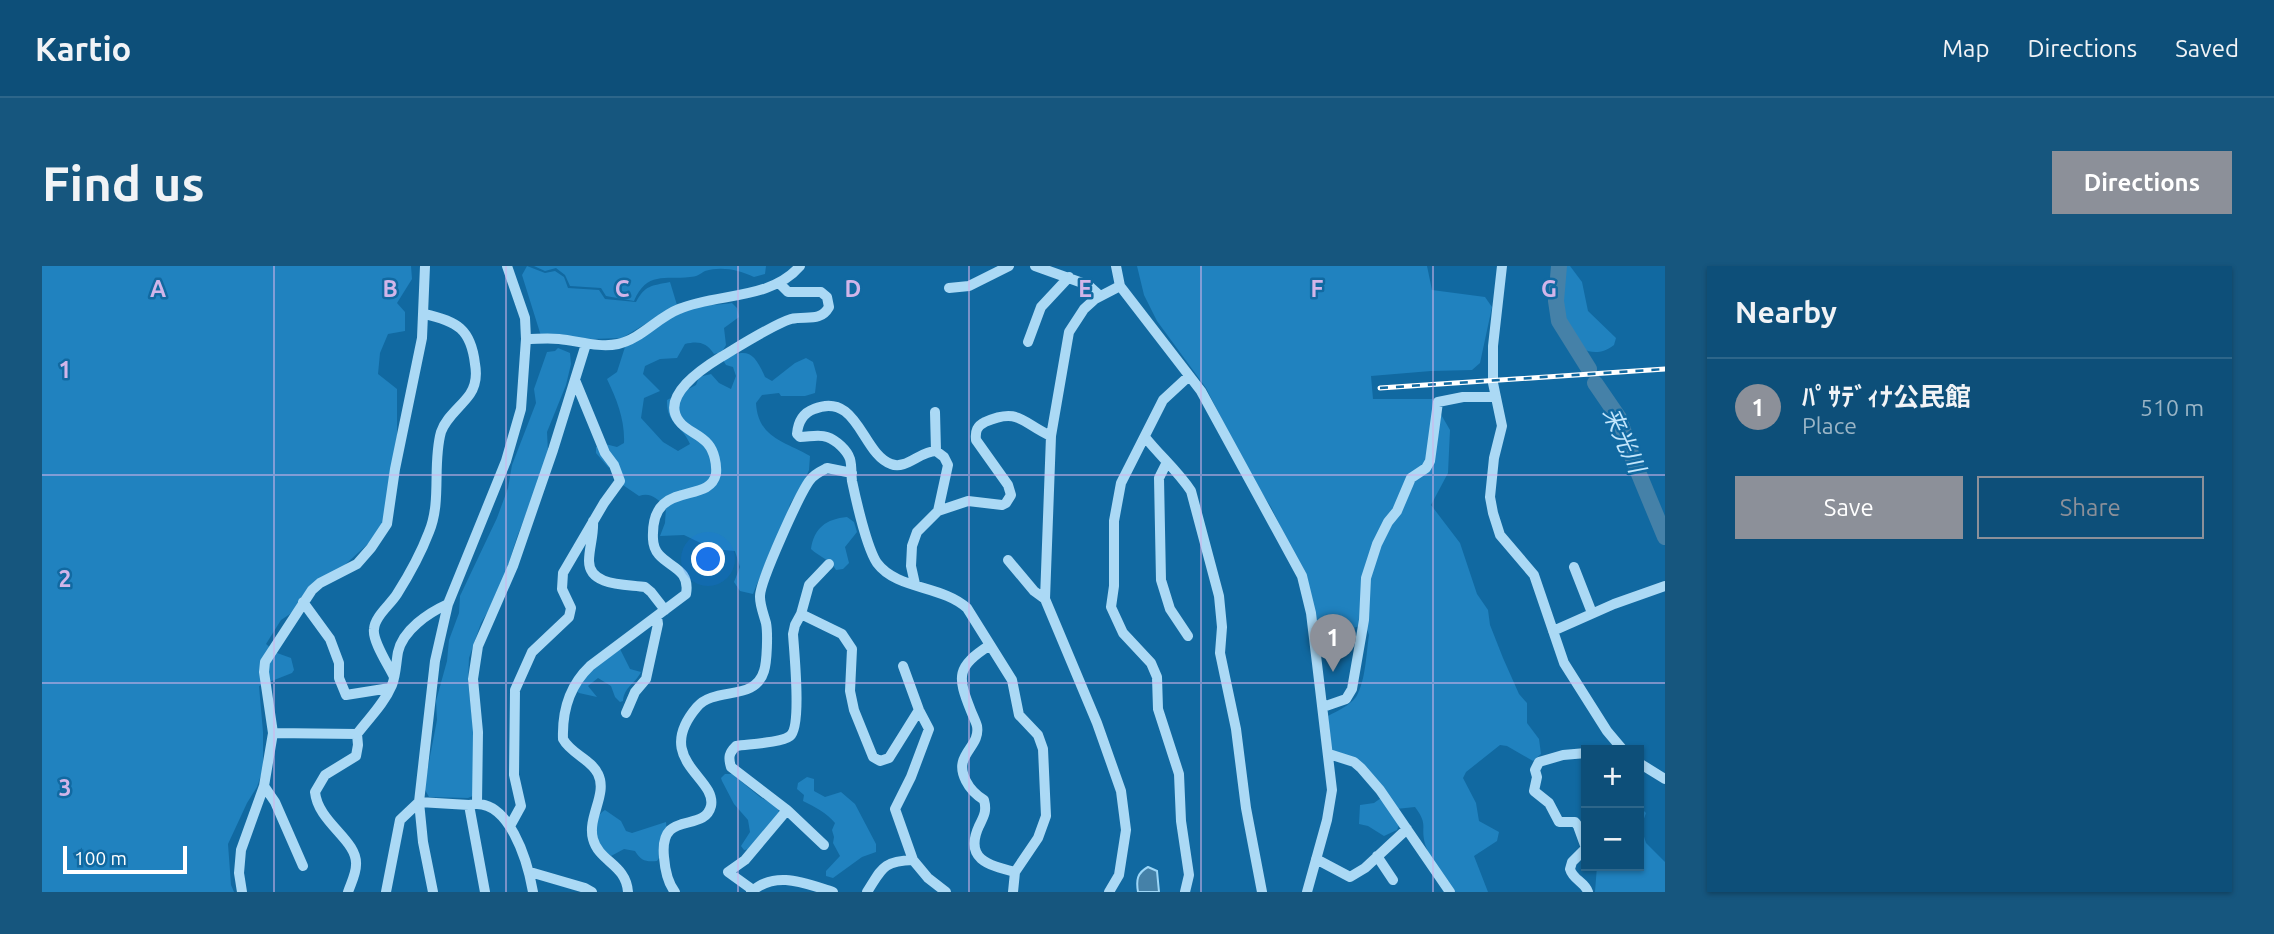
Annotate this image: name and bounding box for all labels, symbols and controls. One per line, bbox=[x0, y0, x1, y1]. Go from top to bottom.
text: Kartio bbox=[35, 30, 131, 67]
text: Map bbox=[1942, 35, 1989, 62]
text: Directions bbox=[2027, 35, 2137, 62]
text: Saved bbox=[2175, 35, 2239, 62]
button: Directions bbox=[2052, 151, 2232, 214]
text: Find us bbox=[42, 155, 205, 210]
text: A bbox=[150, 276, 166, 301]
text: B bbox=[382, 276, 398, 301]
text: C bbox=[615, 276, 630, 301]
text: D bbox=[845, 276, 861, 301]
text: E bbox=[1078, 276, 1092, 301]
text: F bbox=[1311, 276, 1324, 301]
text: G bbox=[1541, 276, 1557, 301]
text: Nearby bbox=[1735, 295, 1837, 329]
text: 1 bbox=[59, 357, 71, 382]
text: ﾊﾟｻﾃﾞｨﾅ公民館 bbox=[1802, 382, 1971, 411]
text: 1 bbox=[1752, 395, 1764, 420]
text: 510 m bbox=[2140, 395, 2204, 420]
water label: 来光川 bbox=[1599, 403, 1652, 479]
text: Place bbox=[1802, 413, 1857, 438]
button: Save bbox=[1735, 476, 1963, 539]
button: Share bbox=[1977, 476, 2204, 539]
your location bbox=[691, 542, 725, 576]
text: 2 bbox=[59, 566, 71, 591]
pin: 1 bbox=[1310, 614, 1356, 672]
map controls bbox=[1581, 745, 1644, 871]
button: + bbox=[1581, 745, 1644, 808]
text: 3 bbox=[59, 775, 71, 800]
button: − bbox=[1581, 808, 1644, 871]
scale bar bbox=[63, 843, 187, 875]
text: 100 m bbox=[74, 847, 127, 869]

